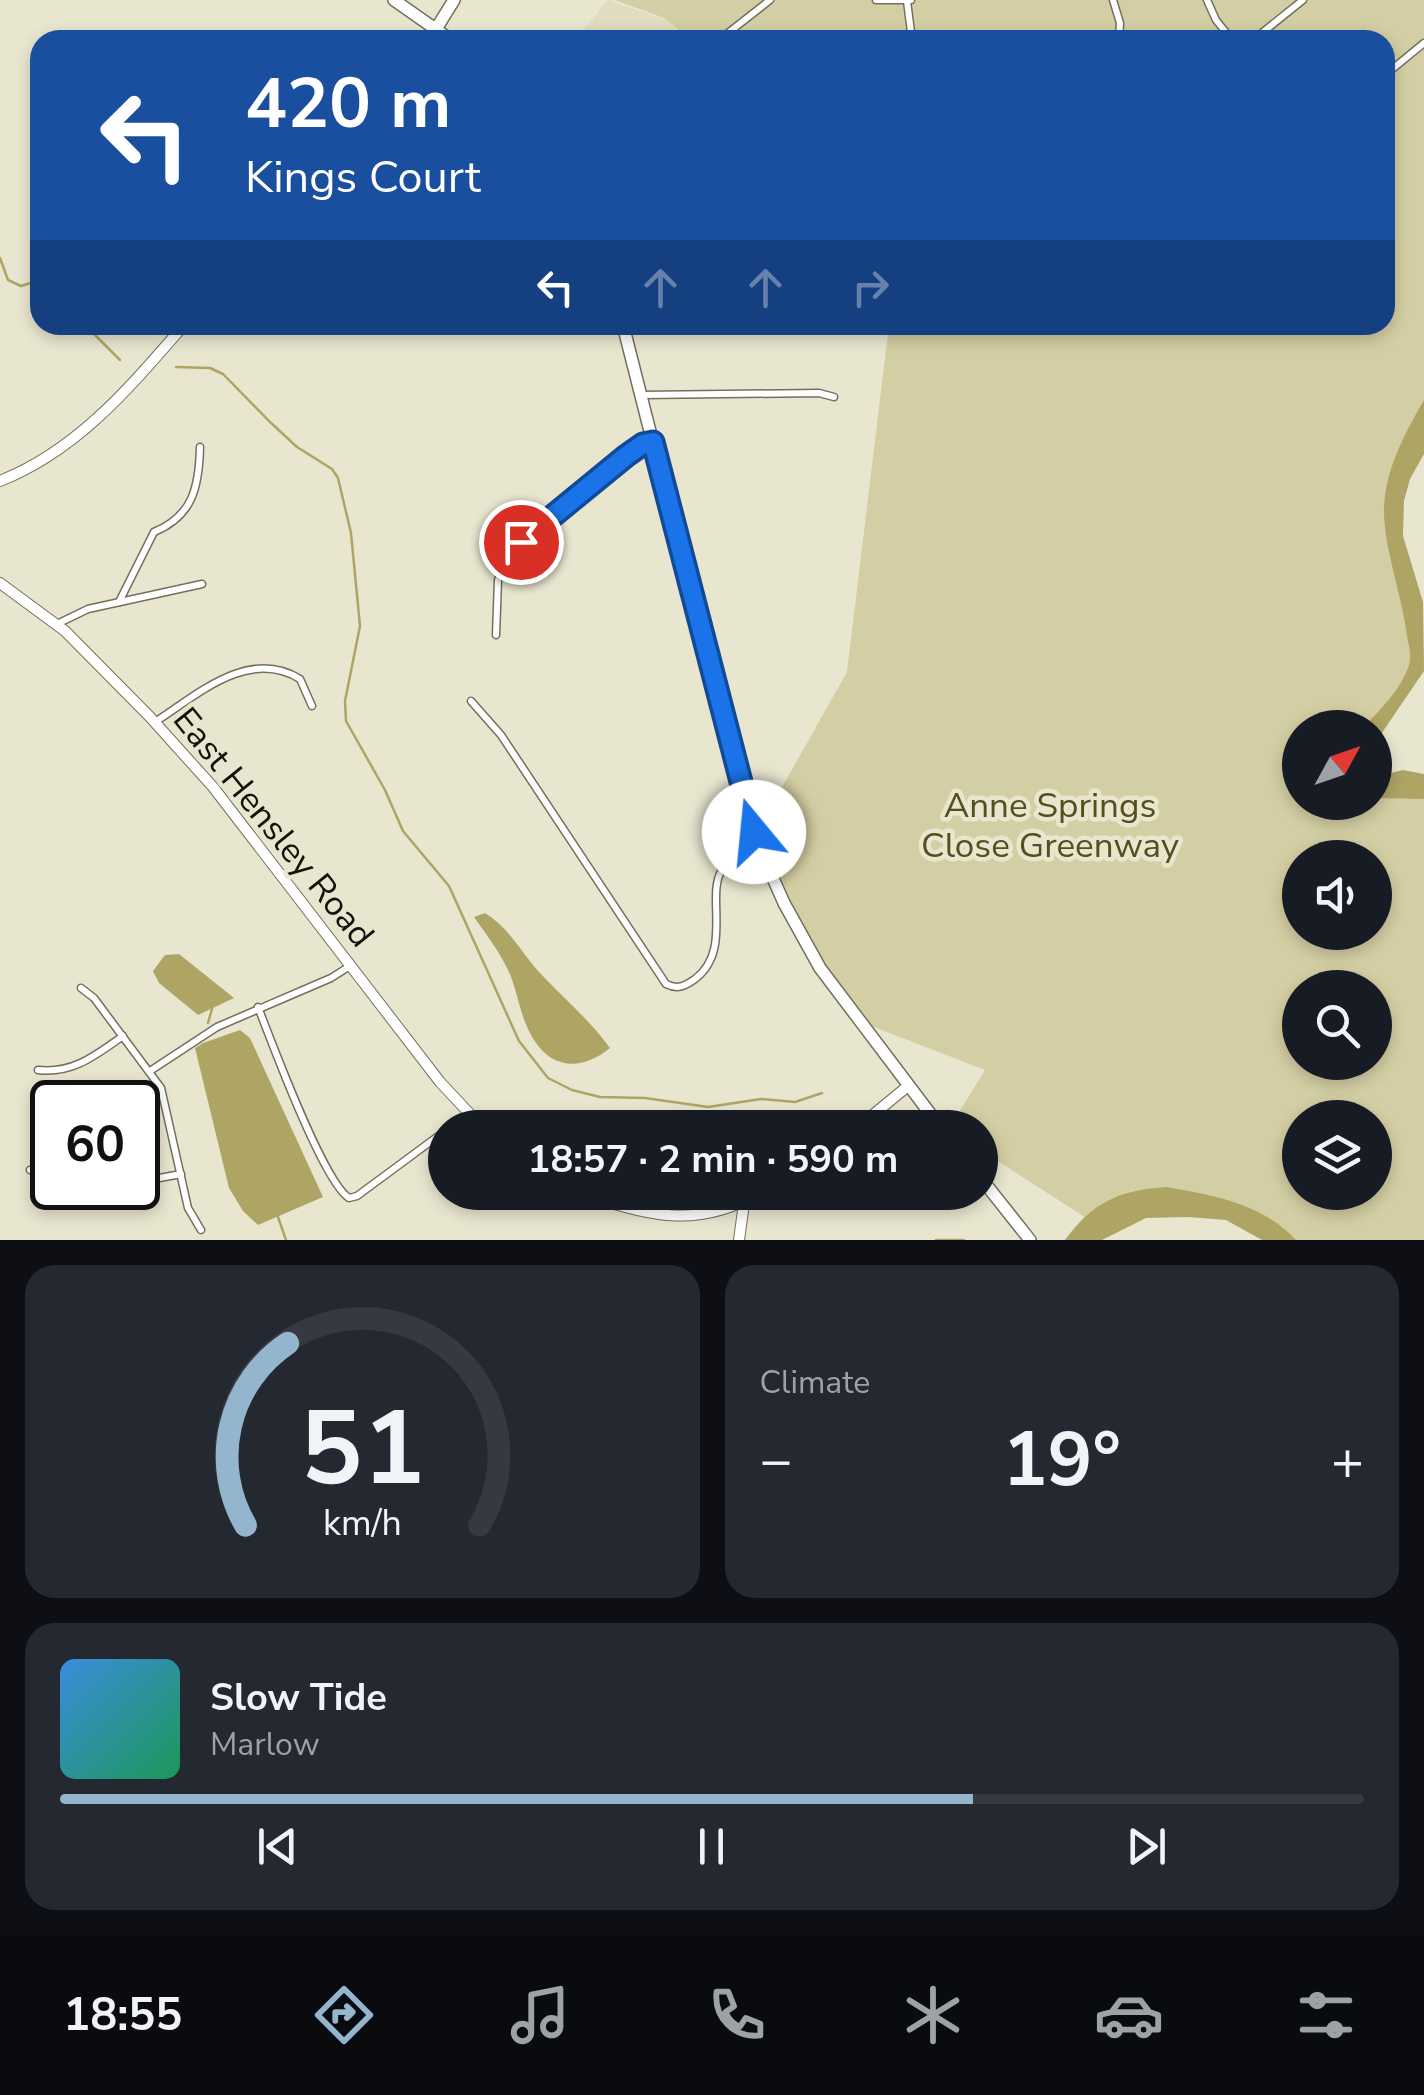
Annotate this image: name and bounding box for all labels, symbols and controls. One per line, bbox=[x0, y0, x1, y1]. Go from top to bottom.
text: 420 m bbox=[245, 56, 451, 152]
icon: left bbox=[80, 70, 210, 200]
text: Kings Court bbox=[245, 147, 481, 208]
icon: left bbox=[528, 260, 583, 315]
icon: ahead bbox=[633, 260, 688, 315]
icon: ahead bbox=[738, 260, 793, 315]
icon: right bbox=[843, 260, 898, 315]
pin bbox=[479, 500, 564, 585]
icon: arrive bbox=[494, 515, 549, 570]
street label: East Hensley Road bbox=[162, 698, 385, 957]
north arrow bbox=[1282, 710, 1392, 820]
map controls bbox=[1282, 710, 1392, 1210]
position arrow bbox=[702, 780, 806, 884]
park label: Anne Springs Close Greenway bbox=[921, 782, 1179, 869]
button: sound bbox=[1282, 840, 1392, 950]
button: search bbox=[1282, 970, 1392, 1080]
speed limit sign: 60 bbox=[30, 1080, 160, 1210]
button: layers bbox=[1282, 1100, 1392, 1210]
text: 18:57 · 2 min · 590 m bbox=[528, 1134, 898, 1185]
text: Climate bbox=[760, 1361, 870, 1404]
text: 51 bbox=[300, 1378, 425, 1520]
text: 19° bbox=[1003, 1409, 1121, 1511]
text: − bbox=[760, 1423, 793, 1498]
text: + bbox=[1331, 1423, 1364, 1498]
text: km/h bbox=[323, 1499, 402, 1548]
text: Slow Tide bbox=[210, 1672, 387, 1723]
text: Marlow bbox=[210, 1723, 320, 1766]
icon: previous bbox=[250, 1819, 305, 1874]
icon: pause bbox=[684, 1819, 739, 1874]
icon: next bbox=[1119, 1819, 1174, 1874]
icon: directions bbox=[309, 1980, 379, 2050]
icon: music bbox=[505, 1980, 575, 2050]
icon: phone bbox=[702, 1980, 772, 2050]
icon: climate bbox=[898, 1980, 968, 2050]
icon: car bbox=[1094, 1980, 1164, 2050]
icon: filters bbox=[1291, 1980, 1361, 2050]
text: 18:55 bbox=[63, 1985, 182, 2046]

